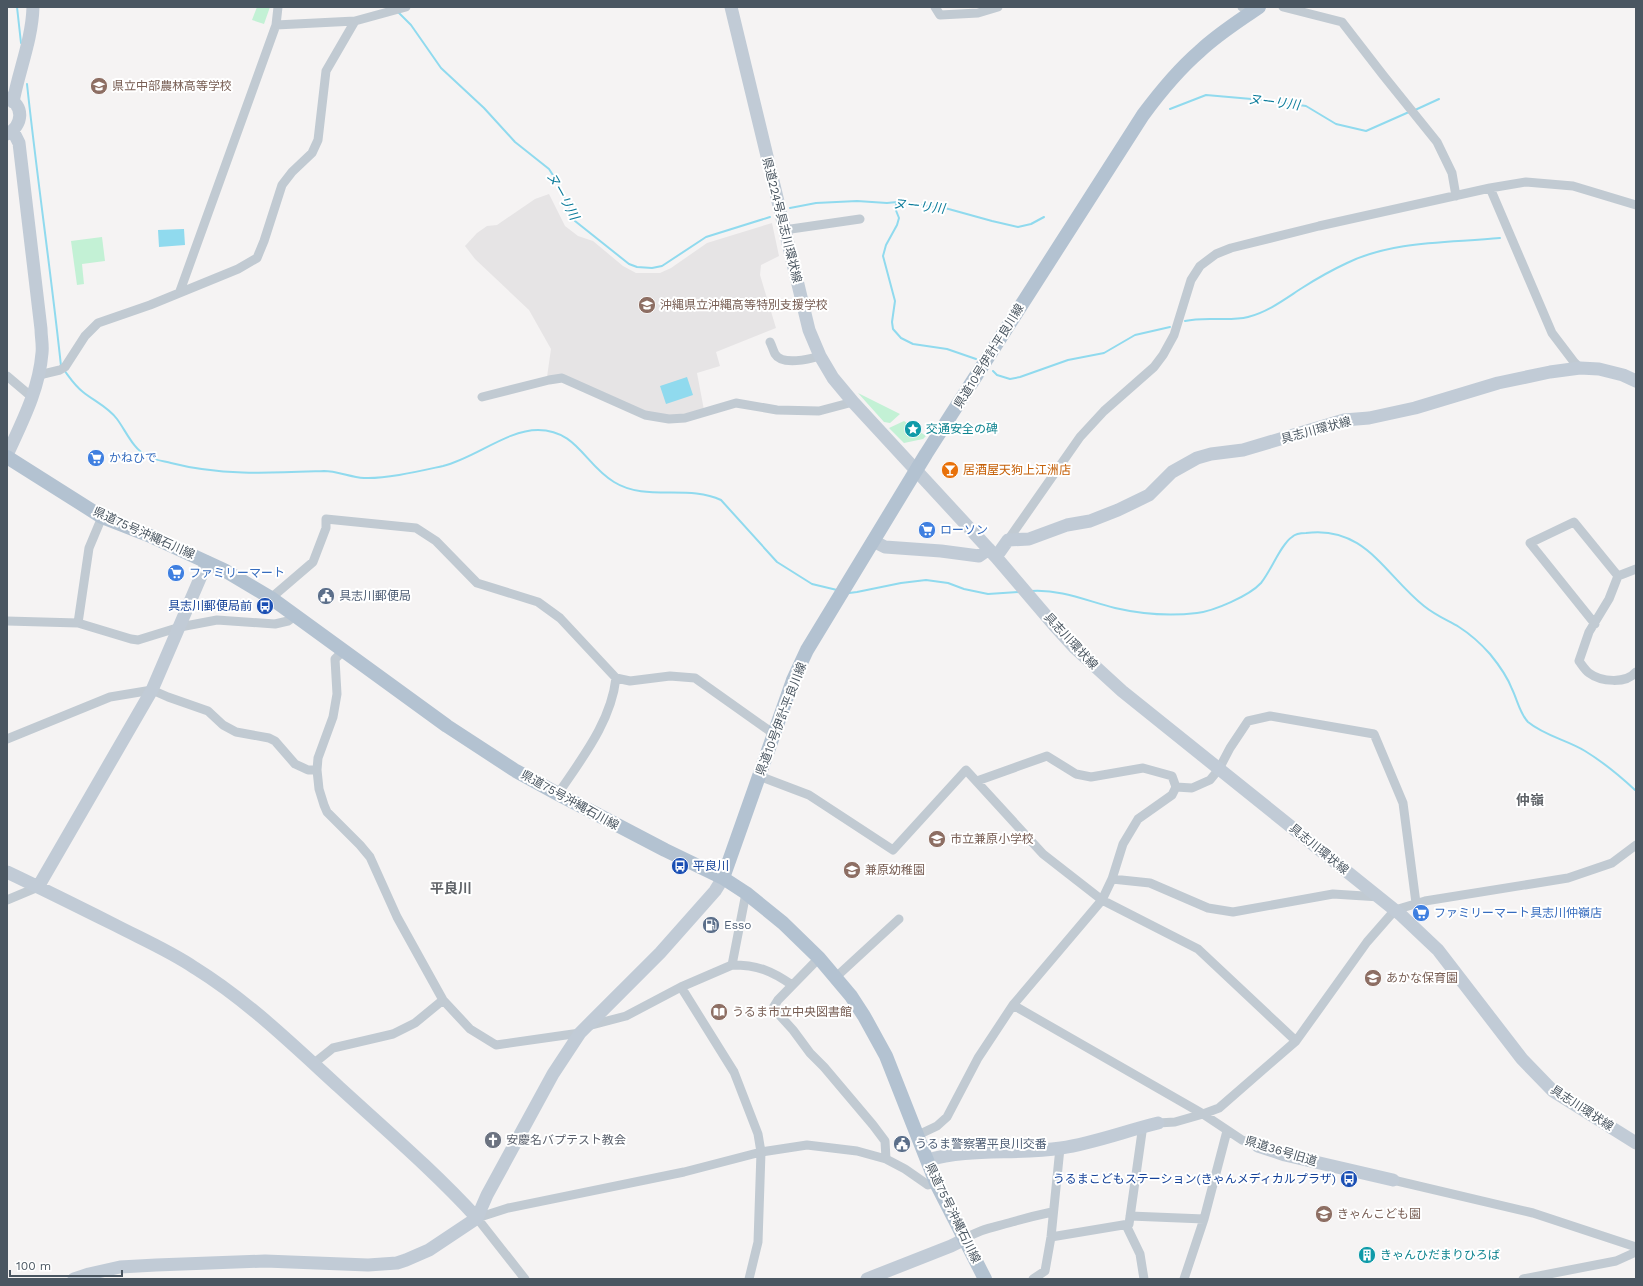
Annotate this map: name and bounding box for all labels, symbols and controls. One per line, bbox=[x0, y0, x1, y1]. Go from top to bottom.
school or university icon: 県立中部農林高等学校 bbox=[89, 76, 109, 96]
place label: 県立中部農林高等学校 bbox=[112, 79, 232, 93]
water label: ヌーリ川 bbox=[1247, 91, 1303, 113]
street label: 県道224号具志川環状線 bbox=[760, 156, 804, 284]
water label: ヌーリ川 bbox=[544, 170, 583, 224]
water label: ヌーリ川 bbox=[892, 196, 948, 216]
school or university icon: 沖縄県立沖縄高等特別支援学校 bbox=[637, 295, 657, 315]
place label: 沖縄県立沖縄高等特別支援学校 bbox=[660, 298, 828, 312]
street label: 県道10号伊計平良川線 bbox=[951, 301, 1027, 411]
street label: 具志川環状線 bbox=[1279, 414, 1353, 446]
place icon: 交通安全の碑 bbox=[903, 419, 923, 439]
place label: 交通安全の碑 bbox=[926, 422, 998, 436]
supermarket icon: かねひで bbox=[86, 448, 106, 468]
place label: かねひで bbox=[109, 451, 157, 465]
bar icon: 居酒屋天狗上江洲店 bbox=[940, 460, 960, 480]
place label: 居酒屋天狗上江洲店 bbox=[963, 463, 1071, 477]
street label: 県道75号沖縄石川線 bbox=[91, 504, 197, 562]
supermarket icon: ローソン bbox=[917, 520, 937, 540]
place label: ローソン bbox=[940, 523, 988, 537]
supermarket icon: ファミリーマート bbox=[166, 563, 186, 583]
place label: ファミリーマート bbox=[189, 566, 285, 580]
public building icon: 具志川郵便局 bbox=[316, 586, 336, 606]
place label: 具志川郵便局 bbox=[339, 589, 411, 603]
bus stop icon: 具志川郵便局前 bbox=[255, 596, 275, 616]
place label: 具志川郵便局前 bbox=[168, 599, 252, 613]
street label: 具志川環状線 bbox=[1041, 610, 1101, 672]
street label: 県道10号伊計平良川線 bbox=[753, 660, 809, 778]
street label: 県道75号沖縄石川線 bbox=[519, 767, 621, 833]
district label: 仲嶺 bbox=[1516, 792, 1544, 808]
street label: 具志川環状線 bbox=[1287, 821, 1351, 877]
school or university icon: 市立兼原小学校 bbox=[927, 829, 947, 849]
place label: 市立兼原小学校 bbox=[950, 832, 1034, 846]
bus stop icon: 平良川 bbox=[670, 856, 690, 876]
place label: 平良川 bbox=[693, 859, 729, 873]
school or university icon: 兼原幼稚園 bbox=[842, 860, 862, 880]
place label: 兼原幼稚園 bbox=[865, 863, 925, 877]
district label: 平良川 bbox=[430, 880, 472, 896]
supermarket icon: ファミリーマート具志川仲嶺店 bbox=[1411, 903, 1431, 923]
place label: ファミリーマート具志川仲嶺店 bbox=[1434, 906, 1602, 920]
fuel station icon: Esso bbox=[701, 915, 721, 935]
place label: Esso bbox=[724, 918, 752, 932]
school or university icon: あかな保育園 bbox=[1363, 968, 1383, 988]
place label: あかな保育園 bbox=[1386, 971, 1458, 985]
library icon: うるま市立中央図書館 bbox=[709, 1002, 729, 1022]
place label: うるま市立中央図書館 bbox=[732, 1005, 852, 1019]
street label: 具志川環状線 bbox=[1548, 1083, 1616, 1133]
church icon: 安慶名バプテスト教会 bbox=[483, 1130, 503, 1150]
place label: 安慶名バプテスト教会 bbox=[506, 1133, 626, 1147]
street label: 県道36号旧道 bbox=[1243, 1133, 1319, 1169]
public building icon: うるま警察署平良川交番 bbox=[892, 1134, 912, 1154]
place label: うるま警察署平良川交番 bbox=[915, 1137, 1047, 1151]
street label: 県道75号沖縄石川線 bbox=[923, 1161, 983, 1265]
bus stop icon: うるまこどもステーション(きゃんメディカルプラザ) bbox=[1339, 1169, 1359, 1189]
place label: うるまこどもステーション(きゃんメディカルプラザ) bbox=[1053, 1172, 1336, 1186]
school or university icon: きゃんこども園 bbox=[1314, 1204, 1334, 1224]
place label: きゃんこども園 bbox=[1337, 1207, 1421, 1221]
building icon: きゃんひだまりひろば bbox=[1357, 1245, 1377, 1265]
place label: きゃんひだまりひろば bbox=[1380, 1248, 1500, 1262]
scale bar bbox=[10, 1252, 122, 1278]
text: 100 m bbox=[16, 1259, 51, 1273]

